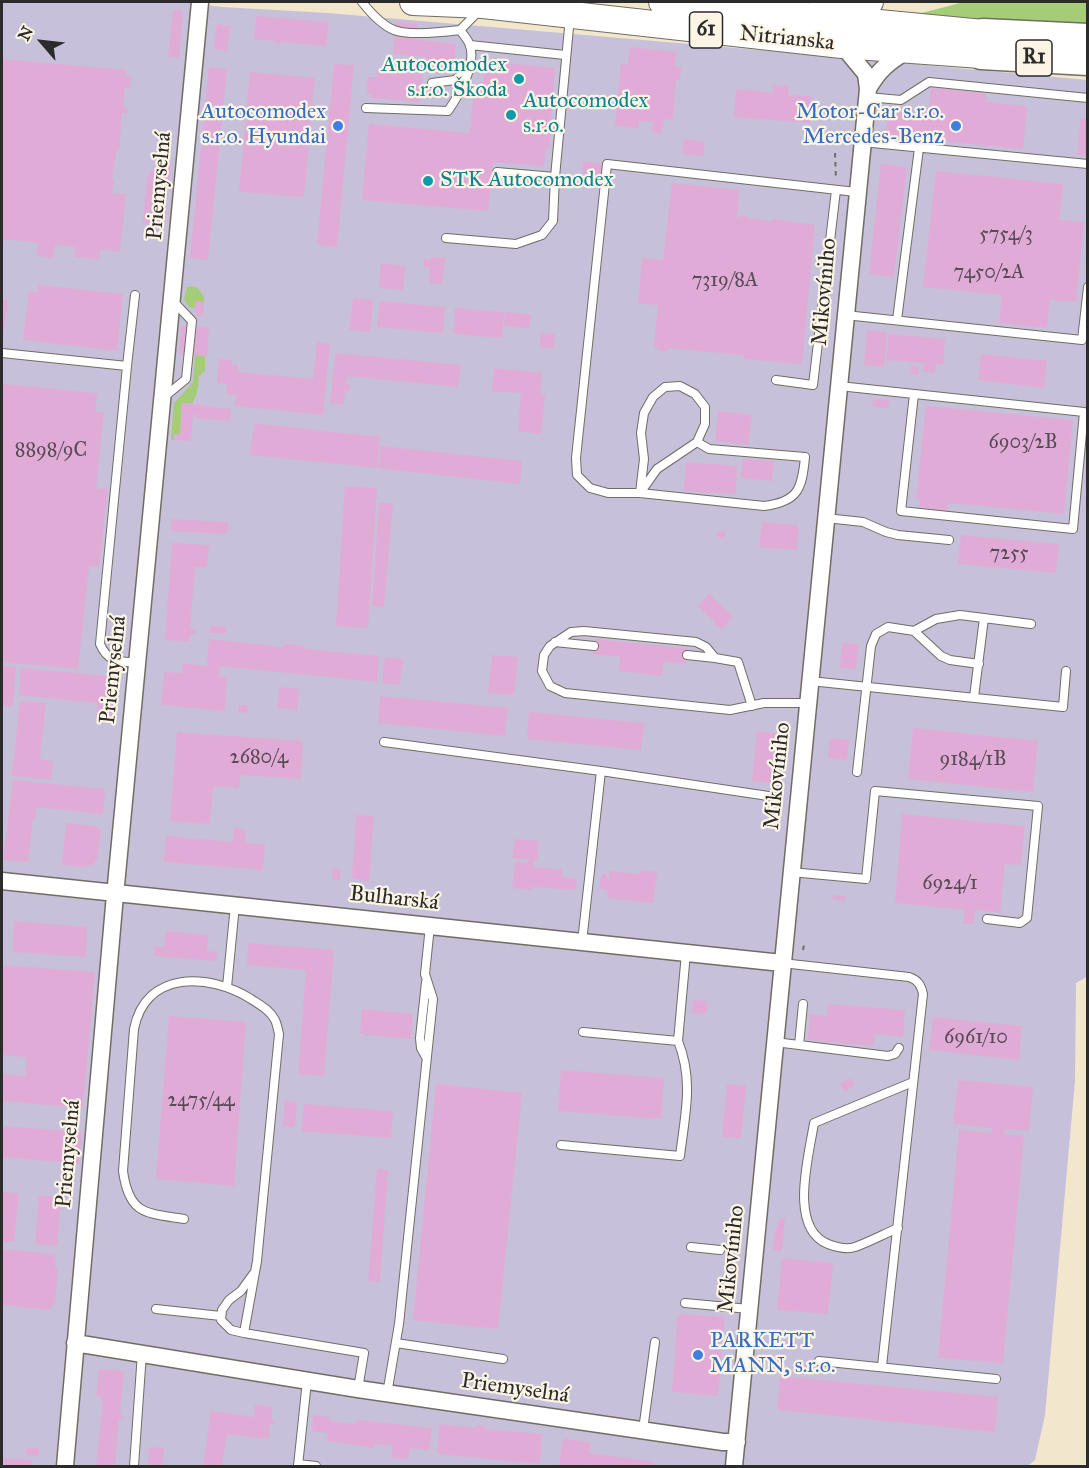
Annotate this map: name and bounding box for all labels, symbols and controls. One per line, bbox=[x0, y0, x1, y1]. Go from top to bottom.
north arrow bbox=[12, 12, 72, 72]
road number: 61 bbox=[690, 12, 722, 48]
street label: Nitrianska bbox=[738, 21, 836, 57]
text: N bbox=[14, 23, 37, 44]
road number: R1 bbox=[1016, 40, 1052, 76]
place label: Autocomodex s.r.o. Škoda bbox=[382, 53, 507, 104]
marker: Autocomodex s.r.o. Škoda bbox=[512, 72, 526, 86]
place label: Autocomodex s.r.o. bbox=[523, 89, 648, 140]
place label: Autocomodex s.r.o. Hyundai bbox=[201, 100, 326, 152]
place label: Motor-Car s.r.o. Mercedes-Benz bbox=[796, 100, 944, 152]
marker: Autocomodex s.r.o. bbox=[504, 108, 518, 122]
marker: Autocomodex s.r.o. Hyundai bbox=[331, 119, 345, 133]
marker: Motor-Car s.r.o. Mercedes-Benz bbox=[949, 119, 963, 133]
street label: Priemyselná bbox=[142, 131, 178, 241]
place label: STK Autocomodex bbox=[440, 168, 613, 194]
marker: STK Autocomodex bbox=[421, 174, 435, 188]
house number: 5754/3 bbox=[979, 223, 1033, 247]
street label: Mikovíniho bbox=[807, 237, 843, 347]
house number: 7450/2A bbox=[954, 261, 1024, 285]
house number: 7319/8A bbox=[692, 269, 758, 293]
house number: 6903/2B bbox=[988, 431, 1058, 455]
house number: 8898/9C bbox=[15, 439, 87, 463]
house number: 7255 bbox=[990, 542, 1028, 566]
street label: Priemyselná bbox=[95, 615, 133, 725]
street label: Mikovíniho bbox=[759, 721, 797, 831]
house number: 2680/4 bbox=[230, 746, 288, 770]
house number: 9184/1B bbox=[940, 748, 1006, 772]
house number: 6924/1 bbox=[922, 872, 978, 896]
street label: Bulharská bbox=[348, 881, 440, 917]
house number: 6961/10 bbox=[944, 1026, 1008, 1050]
house number: 2475/44 bbox=[167, 1089, 235, 1113]
street label: Priemyselná bbox=[51, 1099, 87, 1209]
street label: Mikovíniho bbox=[713, 1204, 751, 1314]
place label: PARKETT MANN, s.r.o. bbox=[710, 1329, 836, 1380]
marker: PARKETT MANN, s.r.o. bbox=[691, 1348, 705, 1362]
street label: Priemyselná bbox=[459, 1368, 571, 1410]

